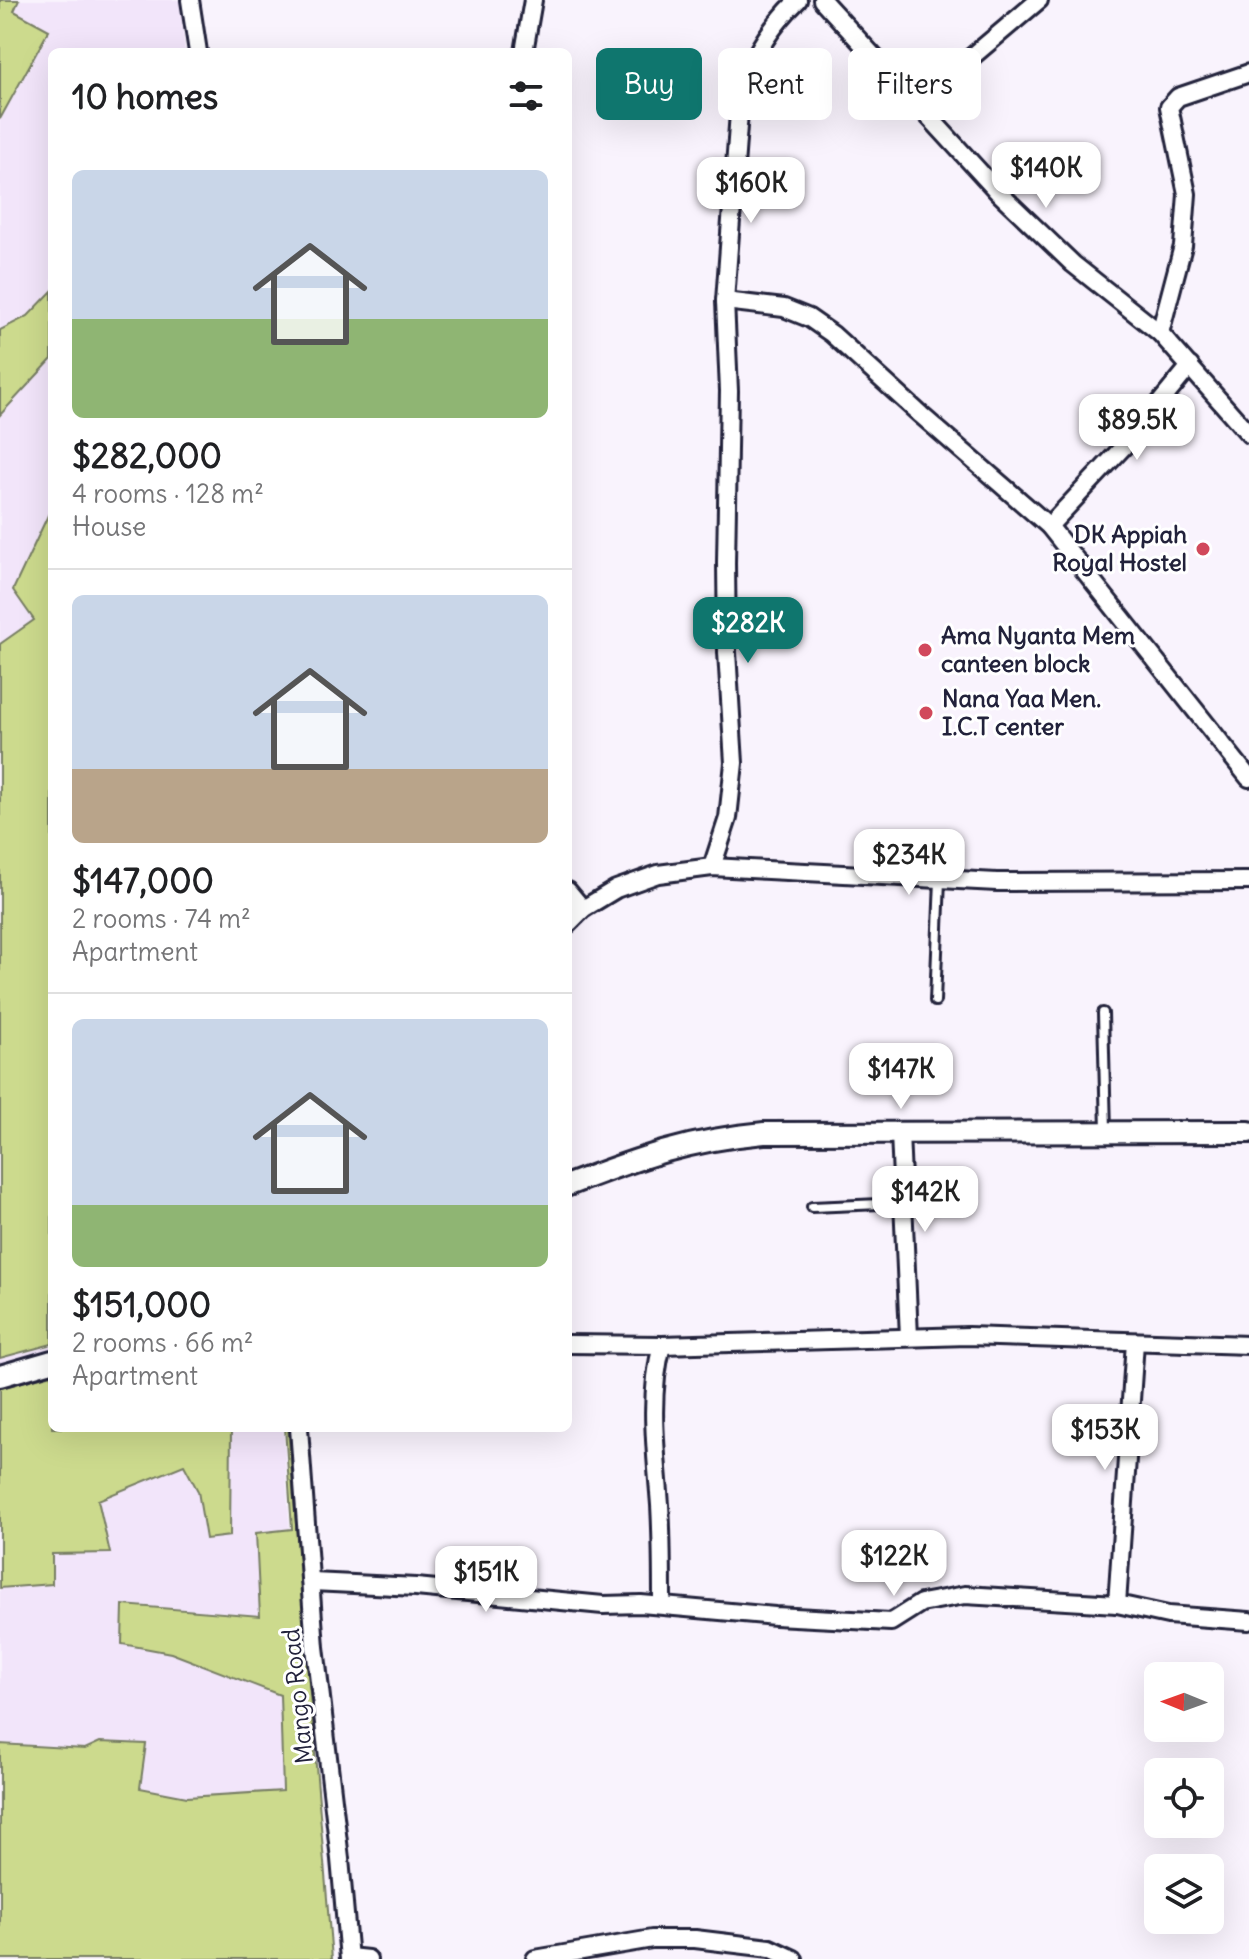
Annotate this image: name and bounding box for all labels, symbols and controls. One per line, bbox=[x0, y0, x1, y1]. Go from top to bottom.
chip: Buy bbox=[596, 48, 702, 120]
chip: Rent bbox=[718, 48, 832, 120]
chip: Filters bbox=[848, 48, 981, 120]
icon: filters bbox=[504, 74, 548, 118]
text: 10 homes bbox=[72, 75, 218, 118]
pin: $140K bbox=[990, 142, 1102, 210]
text: $140K bbox=[1010, 151, 1082, 184]
pin: $160K bbox=[695, 157, 807, 225]
text: $160K bbox=[715, 166, 787, 199]
icon: home bbox=[238, 222, 382, 366]
pin: $89.5K bbox=[1072, 394, 1202, 462]
text: $89.5K bbox=[1097, 403, 1177, 436]
text: $282,000 bbox=[72, 434, 222, 477]
text: 4 rooms · 128 m² bbox=[72, 477, 264, 510]
text: House bbox=[72, 510, 146, 543]
place label: DK Appiah Royal Hostel bbox=[1052, 519, 1187, 577]
marker: DK Appiah Royal Hostel bbox=[1194, 540, 1212, 558]
pin: $282K bbox=[692, 597, 804, 665]
text: $282K bbox=[711, 606, 785, 639]
place label: Ama Nyanta Mem canteen block bbox=[941, 620, 1135, 678]
marker: Ama Nyanta Mem canteen block bbox=[916, 641, 934, 659]
icon: home bbox=[238, 647, 382, 791]
place label: Nana Yaa Men. I.C.T center bbox=[942, 683, 1101, 741]
marker: Nana Yaa Men. I.C.T center bbox=[917, 704, 935, 722]
pin: $234K bbox=[853, 829, 965, 897]
text: $234K bbox=[872, 838, 946, 871]
text: $147,000 bbox=[72, 859, 214, 902]
text: 2 rooms · 74 m² bbox=[72, 902, 251, 935]
text: Apartment bbox=[72, 935, 198, 968]
pin: $147K bbox=[845, 1043, 957, 1111]
text: $147K bbox=[867, 1052, 935, 1085]
icon: home bbox=[238, 1071, 382, 1215]
pin: $142K bbox=[869, 1166, 981, 1234]
text: $142K bbox=[890, 1175, 960, 1208]
text: $151,000 bbox=[72, 1283, 211, 1326]
text: 2 rooms · 66 m² bbox=[72, 1326, 254, 1359]
text: Apartment bbox=[72, 1359, 198, 1392]
pin: $153K bbox=[1049, 1404, 1161, 1472]
text: $153K bbox=[1070, 1413, 1140, 1446]
pin: $122K bbox=[838, 1530, 950, 1598]
text: $122K bbox=[860, 1539, 928, 1572]
pin: $151K bbox=[430, 1546, 542, 1614]
text: $151K bbox=[453, 1555, 519, 1588]
street label: Mango Road bbox=[275, 1627, 319, 1765]
north arrow bbox=[1144, 1662, 1224, 1742]
map controls bbox=[1144, 1662, 1224, 1934]
button: locate bbox=[1144, 1758, 1224, 1838]
button: layers bbox=[1144, 1854, 1224, 1934]

